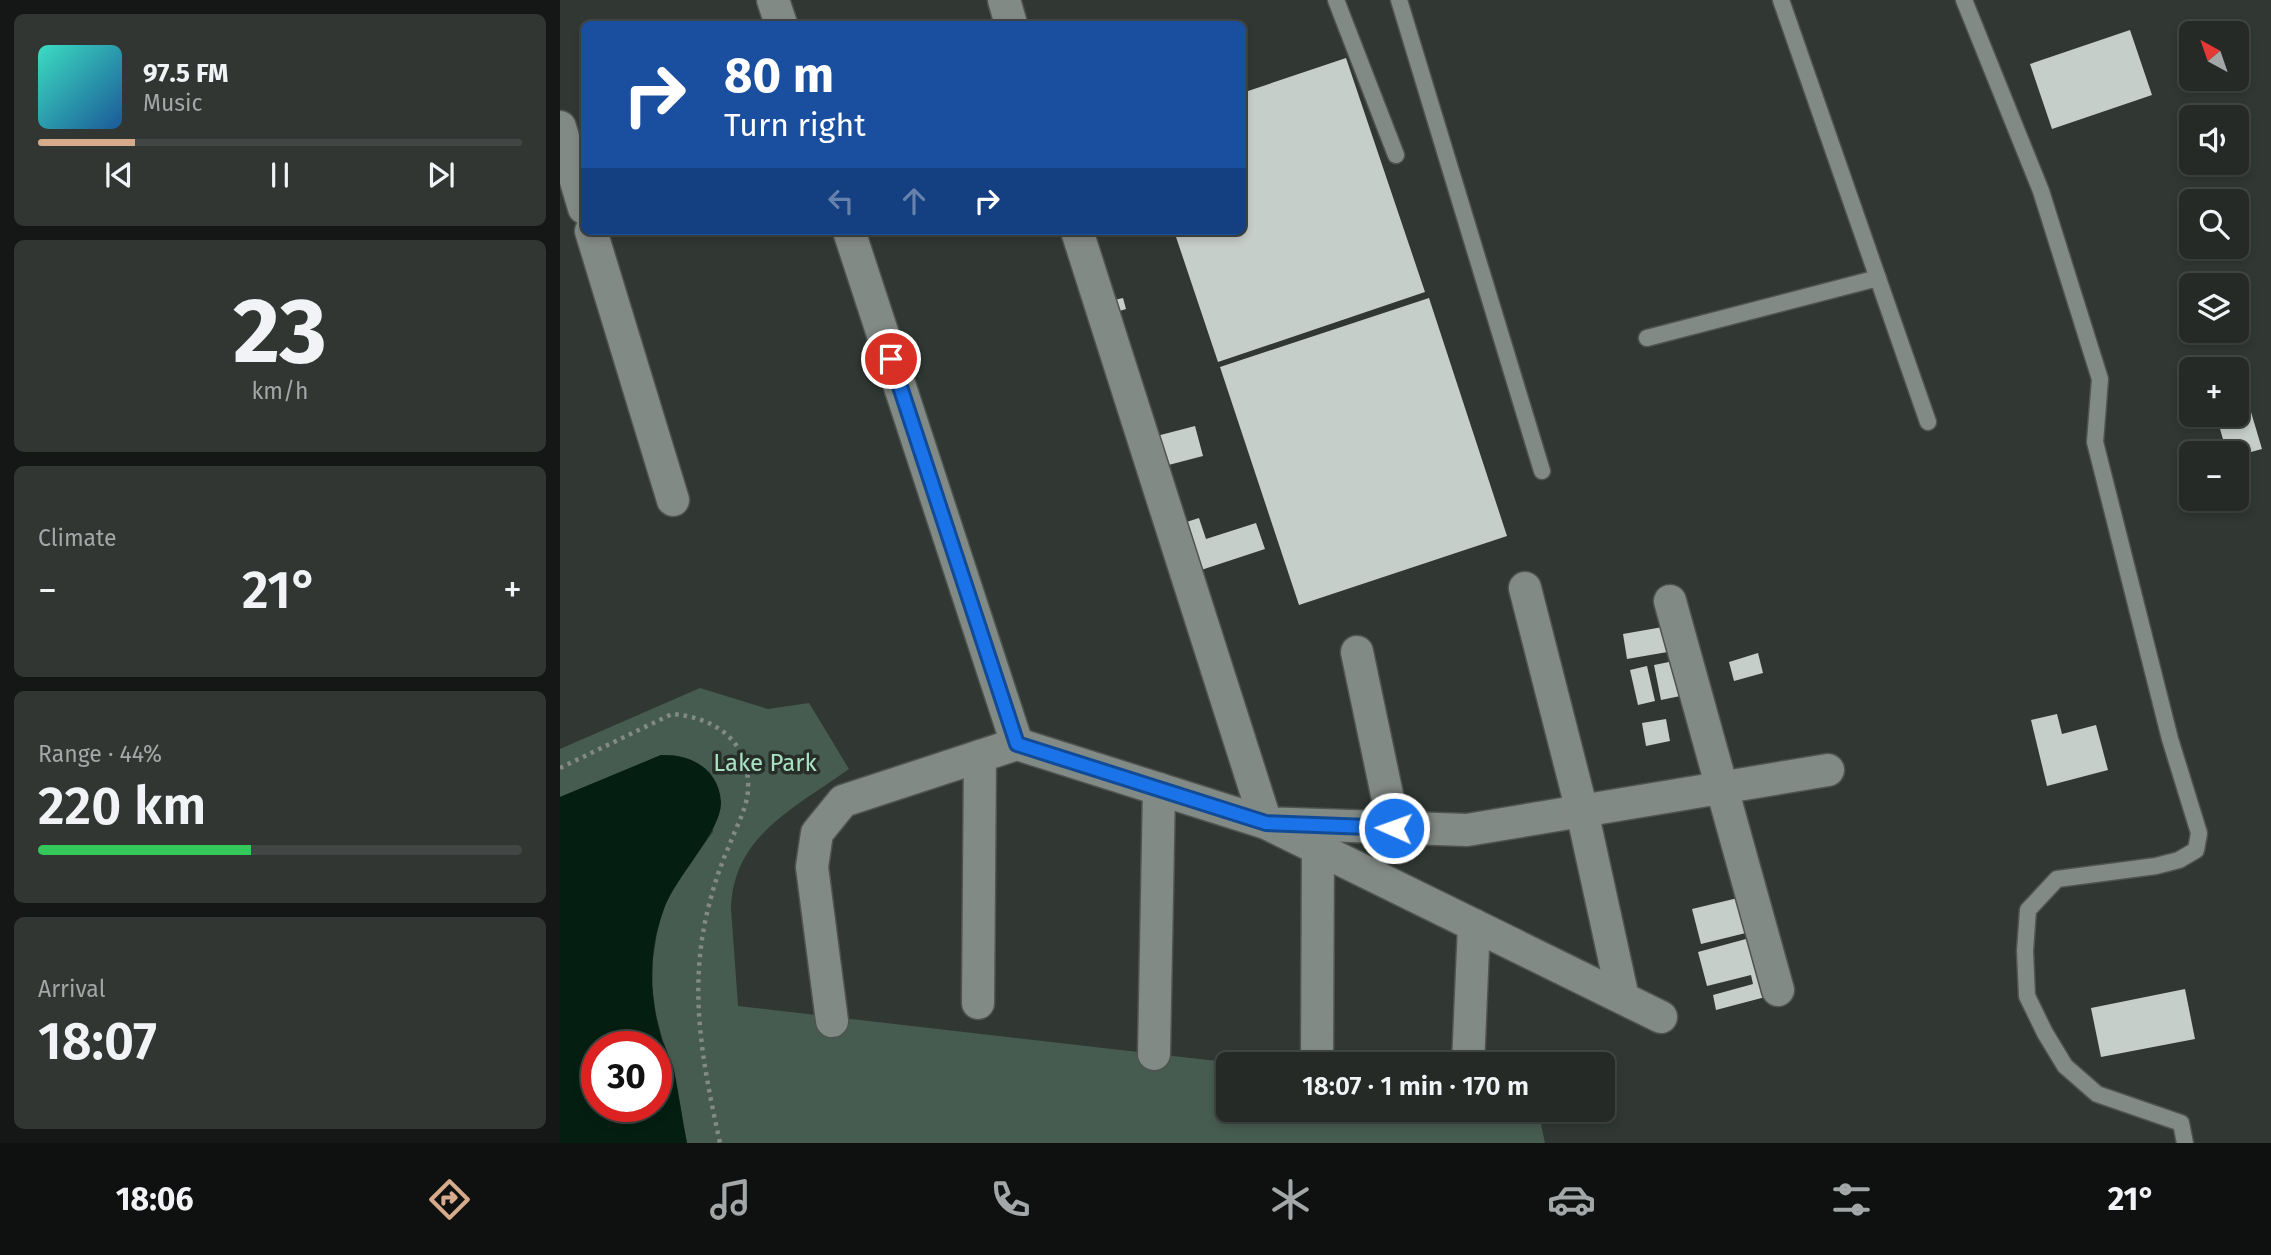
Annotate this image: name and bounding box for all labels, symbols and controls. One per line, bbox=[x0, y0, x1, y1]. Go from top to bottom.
north arrow bbox=[2179, 21, 2249, 91]
map controls bbox=[2179, 21, 2249, 511]
text: 80 m bbox=[724, 46, 834, 105]
icon: right bbox=[609, 49, 700, 140]
text: 97.5 FM bbox=[143, 58, 228, 89]
text: Music bbox=[143, 89, 203, 117]
button: sound bbox=[2179, 105, 2249, 175]
text: Turn right bbox=[724, 106, 866, 144]
icon: previous bbox=[100, 156, 138, 194]
icon: pause bbox=[261, 156, 299, 194]
icon: next bbox=[422, 156, 460, 194]
icon: left bbox=[822, 182, 860, 220]
icon: ahead bbox=[895, 182, 933, 220]
icon: right bbox=[968, 182, 1006, 220]
button: search bbox=[2179, 189, 2249, 259]
button: layers bbox=[2179, 273, 2249, 343]
text: 23 bbox=[233, 277, 327, 386]
pin bbox=[861, 329, 921, 389]
icon: arrive bbox=[872, 340, 910, 378]
button: + bbox=[2179, 357, 2249, 427]
text: km/h bbox=[252, 377, 308, 405]
button: − bbox=[2179, 441, 2249, 511]
text: Climate bbox=[38, 524, 117, 552]
text: 21° bbox=[242, 559, 318, 622]
text: − bbox=[38, 567, 57, 613]
text: + bbox=[503, 567, 522, 613]
text: Range · 44% bbox=[38, 740, 162, 768]
park label: Lake Park bbox=[713, 749, 817, 777]
text: 220 km bbox=[38, 775, 206, 838]
position arrow bbox=[1357, 791, 1431, 865]
text: Arrival bbox=[38, 975, 105, 1003]
text: 18:07 bbox=[38, 1010, 157, 1073]
speed limit sign: 30 bbox=[581, 1031, 672, 1122]
text: 18:07 · 1 min · 170 m bbox=[1302, 1071, 1529, 1102]
icon: directions bbox=[425, 1175, 474, 1224]
icon: music bbox=[706, 1175, 755, 1224]
icon: phone bbox=[986, 1175, 1035, 1224]
icon: climate bbox=[1266, 1175, 1315, 1224]
icon: car bbox=[1547, 1175, 1596, 1224]
icon: filters bbox=[1827, 1175, 1876, 1224]
text: 18:06 bbox=[116, 1180, 194, 1218]
text: 21° bbox=[2108, 1180, 2155, 1218]

